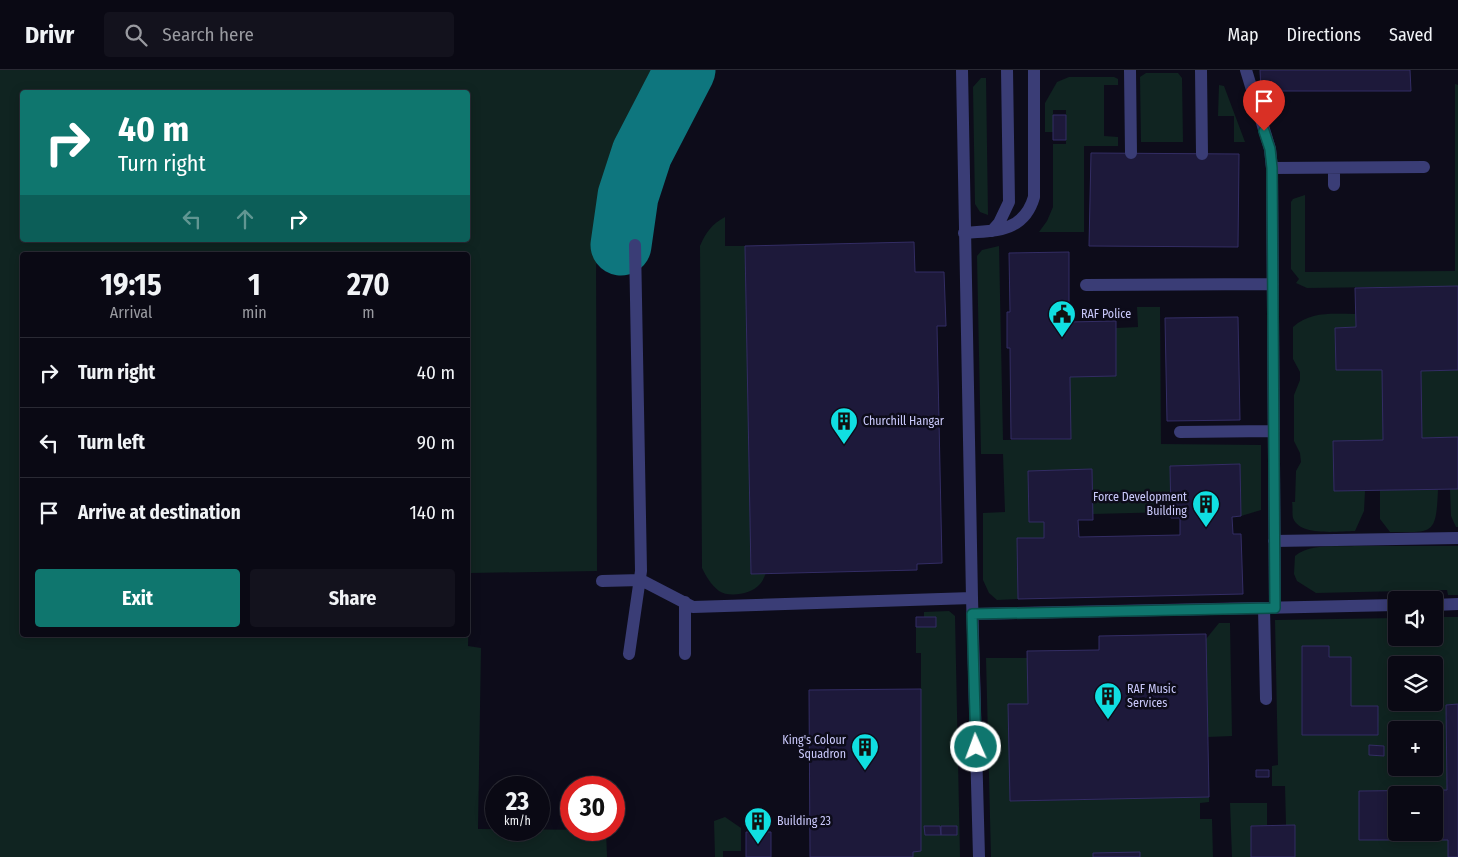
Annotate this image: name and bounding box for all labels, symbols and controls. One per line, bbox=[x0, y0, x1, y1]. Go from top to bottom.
search box bbox=[104, 12, 454, 57]
text: Drivr bbox=[25, 21, 74, 49]
icon: search bbox=[122, 21, 150, 49]
text: Search here bbox=[162, 23, 254, 46]
text: Map bbox=[1227, 24, 1259, 46]
text: Directions bbox=[1287, 24, 1361, 46]
text: Saved bbox=[1389, 24, 1433, 46]
pin bbox=[1243, 80, 1285, 131]
icon: arrive bbox=[1250, 87, 1278, 115]
text: 40 m bbox=[118, 108, 189, 150]
icon: right bbox=[35, 110, 100, 175]
text: Turn right bbox=[118, 150, 206, 177]
icon: left bbox=[178, 205, 206, 233]
icon: ahead bbox=[231, 205, 259, 233]
icon: right bbox=[284, 205, 312, 233]
text: 19:15 bbox=[100, 267, 162, 303]
text: 1 bbox=[248, 267, 261, 303]
text: 270 bbox=[347, 267, 390, 303]
public building icon: RAF Police bbox=[1047, 299, 1077, 338]
text: Arrival bbox=[110, 303, 152, 322]
text: min bbox=[242, 303, 267, 322]
text: m bbox=[362, 303, 375, 322]
place label: RAF Police bbox=[1081, 307, 1131, 321]
icon: right bbox=[35, 359, 63, 387]
text: Turn right bbox=[78, 361, 155, 384]
text: 40 m bbox=[417, 361, 455, 384]
building icon: Churchill Hangar bbox=[829, 406, 859, 445]
place label: Churchill Hangar bbox=[863, 414, 945, 428]
icon: left bbox=[35, 429, 63, 457]
text: Turn left bbox=[78, 431, 145, 454]
text: 90 m bbox=[417, 431, 455, 454]
building icon: Force Development Building bbox=[1191, 489, 1221, 528]
place label: Force Development Building bbox=[1093, 490, 1187, 518]
icon: arrive bbox=[35, 499, 63, 527]
text: Arrive at destination bbox=[78, 501, 241, 524]
text: 140 m bbox=[409, 501, 455, 524]
button: Exit bbox=[35, 569, 240, 627]
button: Share bbox=[250, 569, 455, 627]
map controls bbox=[1388, 591, 1443, 841]
button: sound bbox=[1388, 591, 1443, 646]
button: layers bbox=[1388, 656, 1443, 711]
building icon: RAF Music Services bbox=[1093, 681, 1123, 720]
place label: RAF Music Services bbox=[1127, 682, 1176, 710]
position arrow bbox=[949, 720, 1001, 772]
button: + bbox=[1388, 721, 1443, 776]
building icon: King's Colour Squadron bbox=[850, 732, 880, 771]
place label: King's Colour Squadron bbox=[782, 733, 847, 761]
speed limit sign: 30 bbox=[560, 776, 625, 841]
button: − bbox=[1388, 786, 1443, 841]
text: 23 bbox=[506, 787, 529, 817]
building icon: Building 23 bbox=[743, 806, 773, 845]
text: km/h bbox=[504, 814, 531, 828]
place label: Building 23 bbox=[777, 814, 831, 828]

